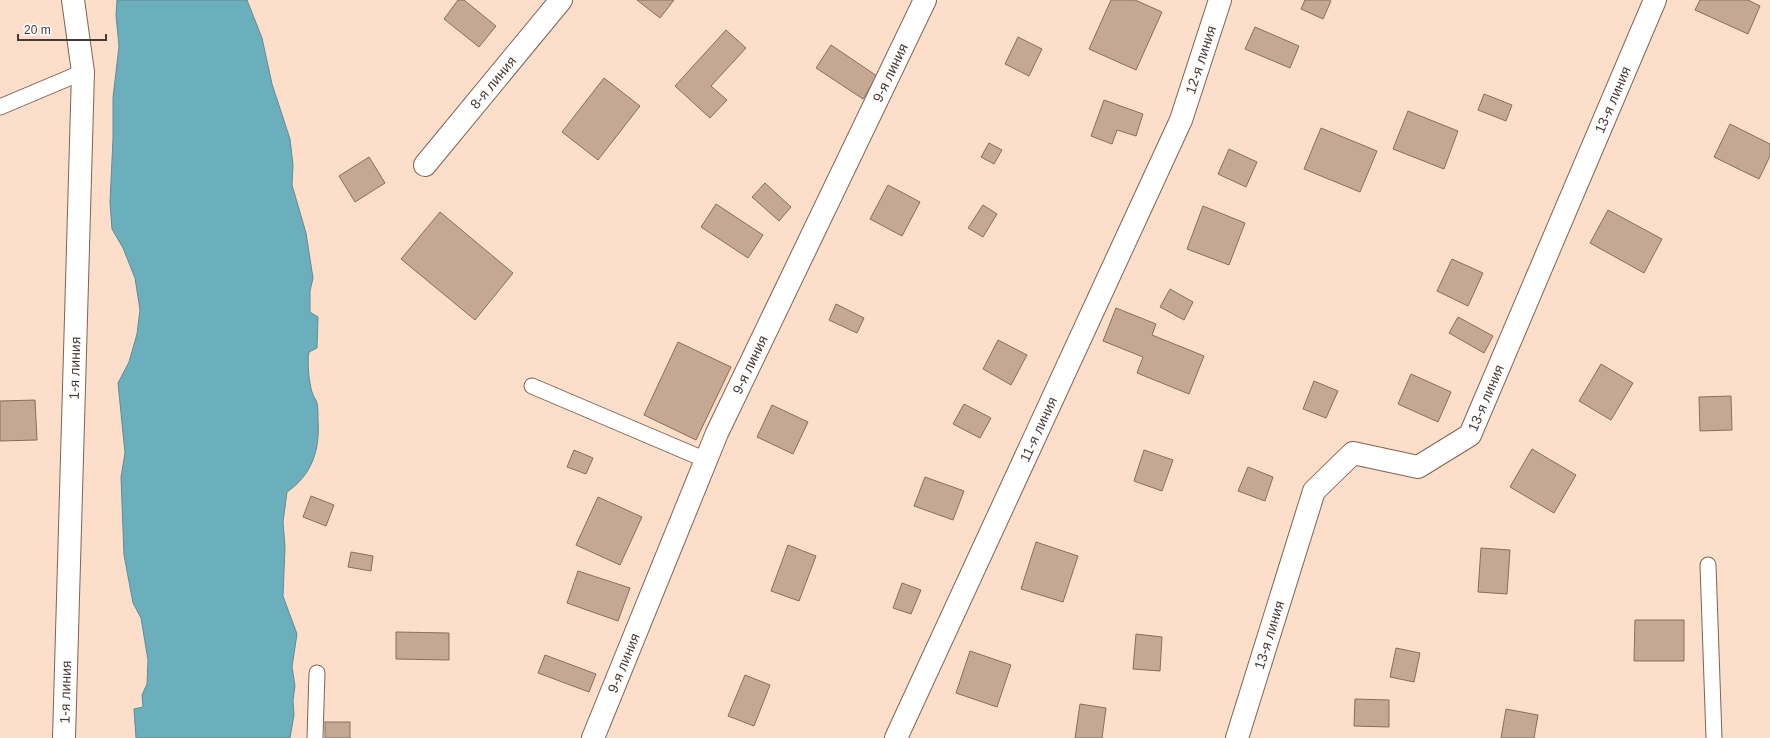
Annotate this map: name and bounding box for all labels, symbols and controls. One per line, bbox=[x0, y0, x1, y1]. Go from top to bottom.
scale bar bbox=[18, 16, 106, 42]
text: 20 m bbox=[24, 23, 51, 37]
street label: 12-я линия bbox=[1182, 23, 1219, 96]
street label: 9-я линия bbox=[869, 41, 911, 105]
street label: 8-я линия bbox=[467, 53, 519, 112]
street label: 13-я линия bbox=[1591, 64, 1634, 136]
street label: 9-я линия bbox=[729, 333, 771, 397]
street label: 1-я линия bbox=[66, 336, 83, 400]
street label: 13-я линия bbox=[1465, 362, 1507, 434]
street label: 11-я линия bbox=[1016, 394, 1060, 464]
street label: 13-я линия bbox=[1251, 599, 1287, 671]
street label: 9-я линия bbox=[604, 631, 643, 695]
street label: 1-я линия bbox=[56, 660, 74, 724]

